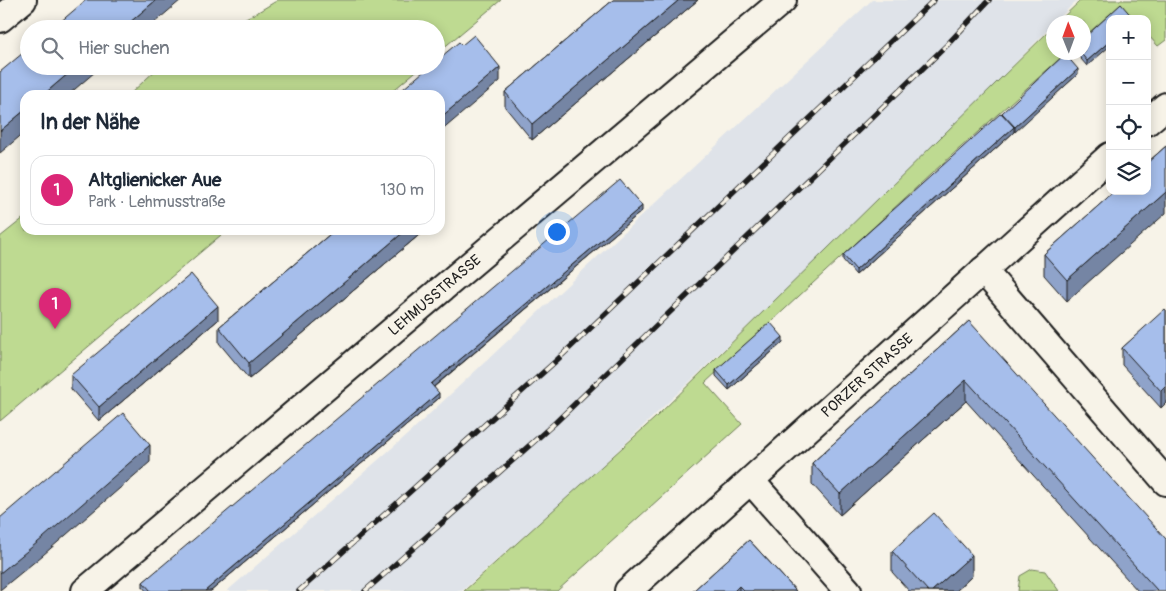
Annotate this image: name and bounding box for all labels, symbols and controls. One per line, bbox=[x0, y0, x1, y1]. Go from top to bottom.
north arrow bbox=[1046, 15, 1091, 60]
map controls bbox=[1106, 15, 1151, 195]
button: + bbox=[1106, 15, 1151, 60]
search box bbox=[20, 20, 445, 75]
icon: search bbox=[38, 34, 66, 62]
text: Hier suchen bbox=[78, 36, 170, 60]
button: − bbox=[1106, 60, 1151, 105]
button: locate bbox=[1106, 105, 1151, 150]
text: In der Nähe bbox=[40, 109, 140, 136]
button: layers bbox=[1106, 150, 1151, 195]
text: Altglienicker Aue bbox=[88, 168, 221, 192]
text: 1 bbox=[54, 180, 60, 200]
text: 130 m bbox=[380, 180, 424, 200]
text: Park · Lehmusstraße bbox=[88, 192, 225, 212]
your location bbox=[544, 219, 570, 245]
street label: LEHMUSSTRASSE bbox=[384, 250, 485, 340]
pin: 1 bbox=[39, 288, 71, 329]
street label: PORZER STRASSE bbox=[817, 329, 917, 422]

